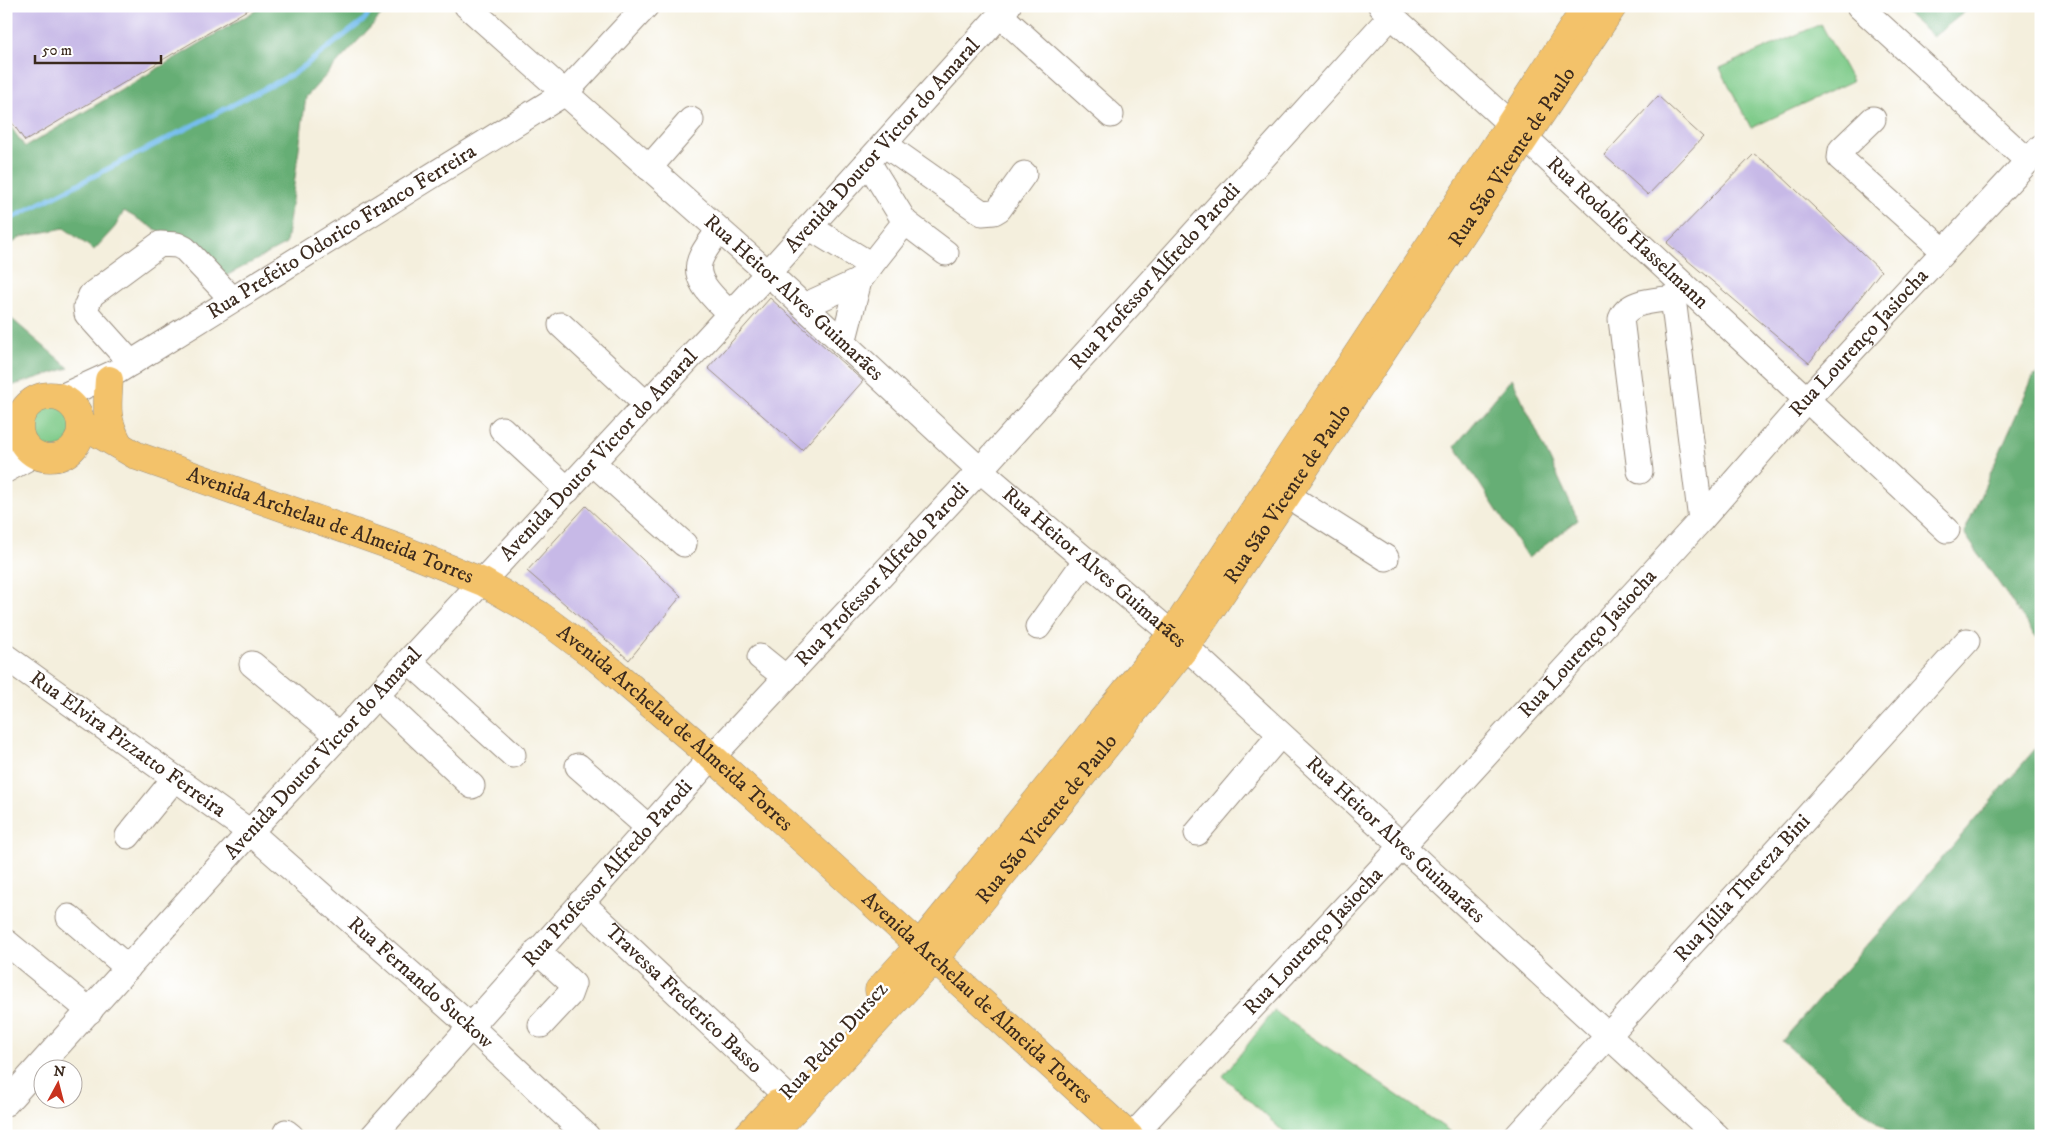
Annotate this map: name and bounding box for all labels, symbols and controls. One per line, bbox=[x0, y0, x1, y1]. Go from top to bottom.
scale bar bbox=[35, 32, 161, 64]
street label: Avenida Doutor Victor do Amaral bbox=[779, 32, 986, 258]
text: 50 m bbox=[42, 41, 72, 60]
street label: Rua São Vicente de Paulo bbox=[1443, 62, 1582, 252]
street label: Rua Prefeito Odorico Franco Ferreira bbox=[202, 138, 481, 325]
street label: Rua Rodolfo Hasselmann bbox=[1541, 151, 1714, 315]
street label: Rua Professor Alfredo Parodi bbox=[1064, 178, 1246, 375]
street label: Rua Heitor Alves Guimarães bbox=[698, 209, 889, 387]
street label: Rua Lourenço Jasiocha bbox=[1784, 263, 1934, 422]
street label: Avenida Doutor Victor do Amaral bbox=[494, 344, 704, 567]
street label: Rua São Vicente de Paulo bbox=[1218, 399, 1357, 589]
street label: Avenida Archelau de Almeida Torres bbox=[183, 462, 477, 590]
street label: Rua Professor Alfredo Parodi bbox=[790, 477, 975, 672]
street label: Rua Heitor Alves Guimarães bbox=[997, 482, 1192, 654]
street label: Rua Lourenço Jasiocha bbox=[1513, 564, 1663, 723]
street label: Avenida Archelau de Almeida Torres bbox=[552, 620, 798, 837]
street label: Avenida Doutor Victor do Amaral bbox=[219, 641, 428, 865]
street label: Rua Elvira Pizzatto Ferreira bbox=[25, 665, 231, 824]
street label: Rua São Vicente de Paulo bbox=[971, 729, 1123, 909]
street label: Rua Heitor Alves Guimarães bbox=[1300, 751, 1490, 929]
street label: Rua Professor Alfredo Parodi bbox=[517, 774, 698, 973]
street label: Rua Júlia Thereza Bini bbox=[1669, 809, 1816, 967]
street label: Rua Lourenço Jasiocha bbox=[1238, 862, 1389, 1021]
street label: Avenida Archelau de Almeida Torres bbox=[856, 886, 1098, 1109]
street label: Rua Fernando Suckow bbox=[342, 911, 500, 1055]
street label: Travessa Frederico Basso bbox=[599, 918, 768, 1079]
street label: Rua Pedro Durscz bbox=[774, 977, 894, 1105]
north arrow bbox=[32, 1060, 82, 1110]
text: N bbox=[53, 1062, 67, 1082]

